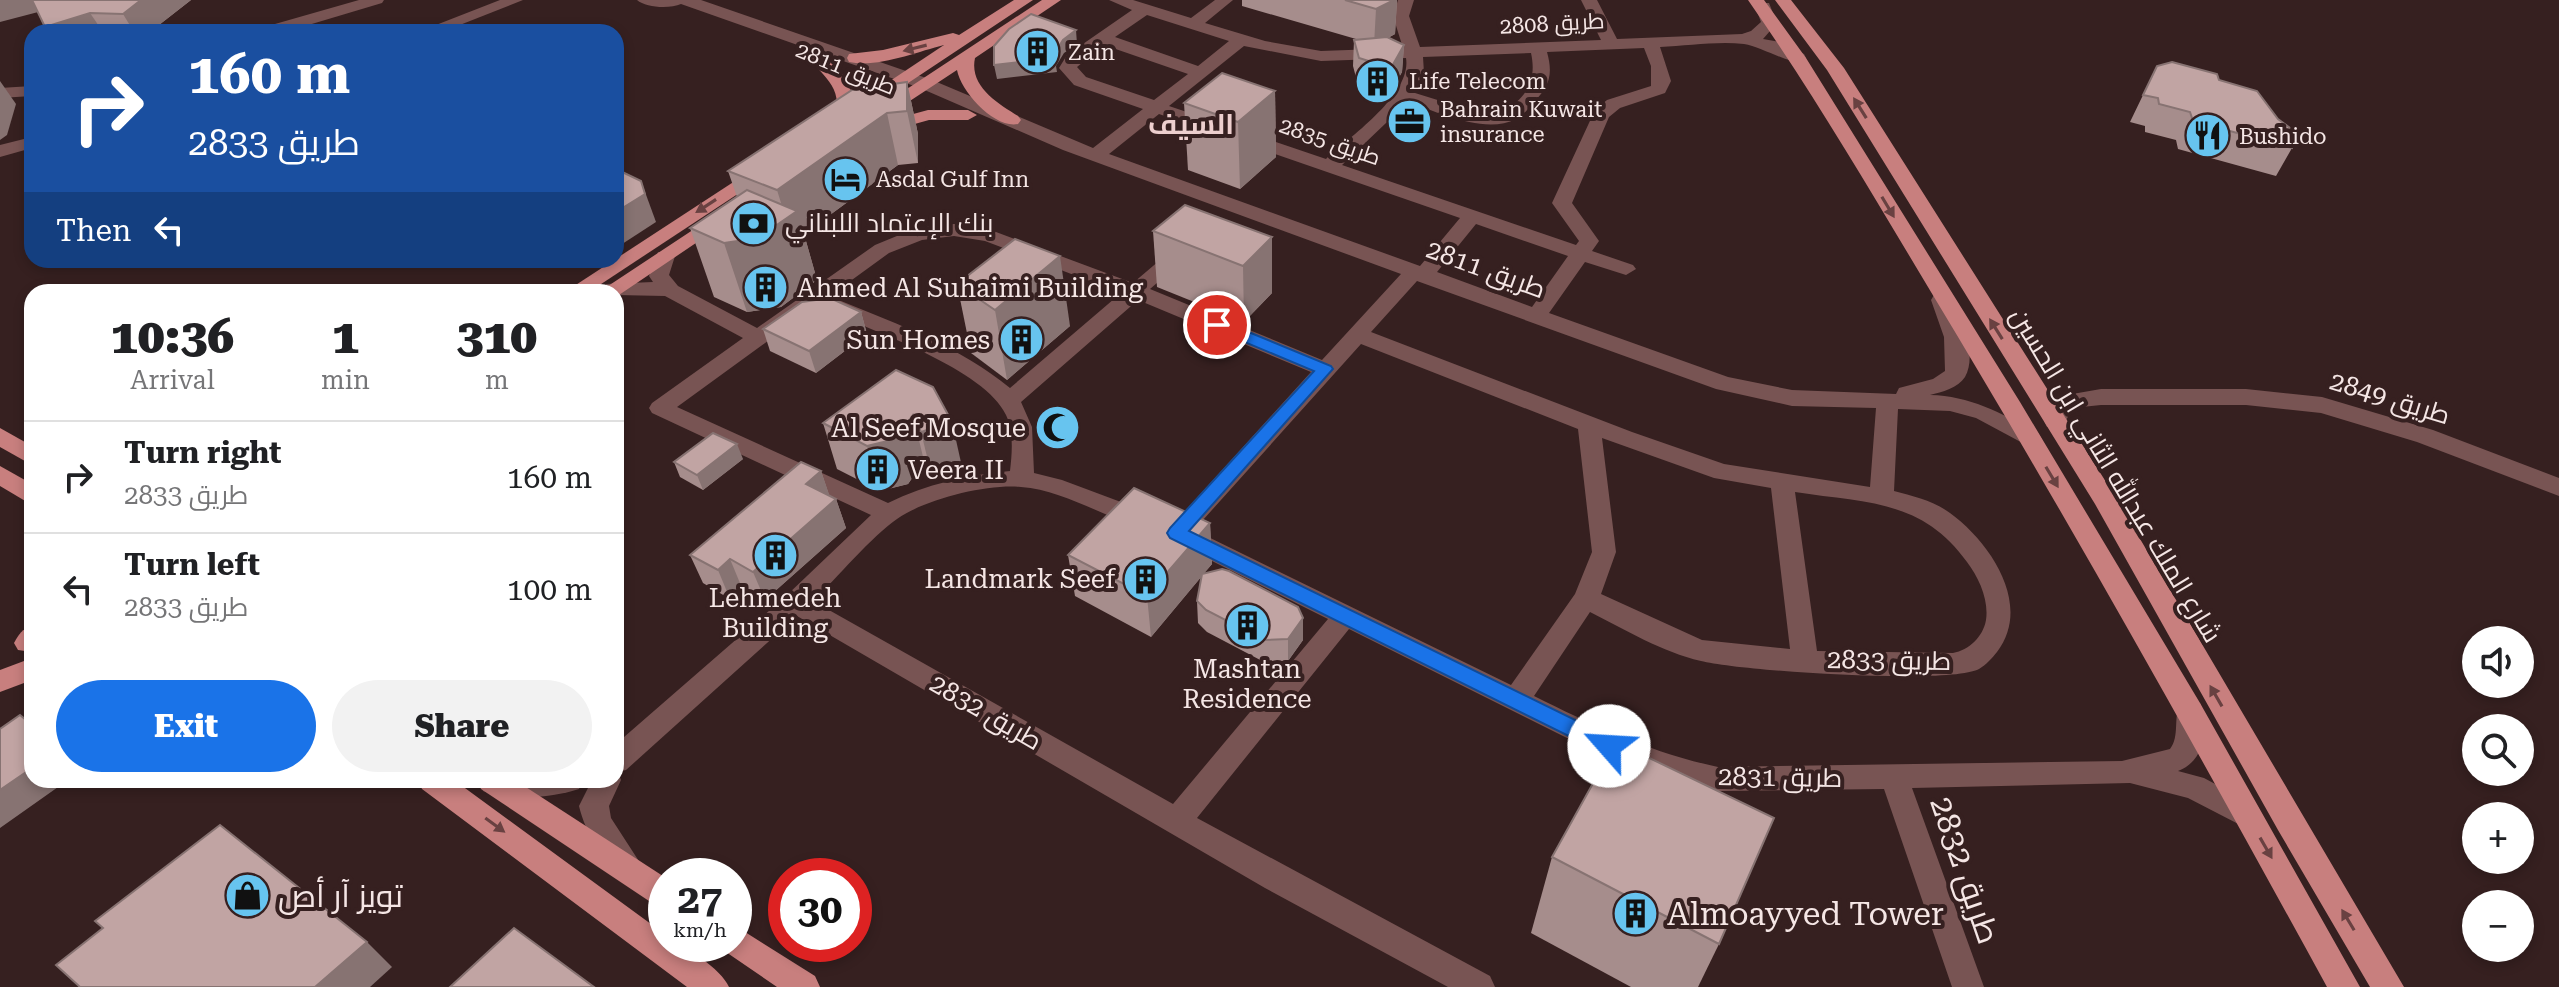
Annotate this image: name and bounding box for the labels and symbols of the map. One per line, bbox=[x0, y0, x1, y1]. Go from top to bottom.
street label: طريق 2808 bbox=[1499, 8, 1605, 40]
building icon: Zain bbox=[1013, 28, 1061, 76]
street label: طريق 2811 bbox=[792, 37, 899, 101]
place label: Zain bbox=[1068, 40, 1115, 65]
one-way arrow bbox=[903, 42, 928, 54]
building icon: Life Telecom bbox=[1354, 57, 1402, 105]
place label: Life Telecom bbox=[1409, 69, 1546, 94]
place label: Bahrain Kuwait insurance bbox=[1440, 97, 1602, 147]
one-way arrow bbox=[1853, 97, 1867, 119]
office icon: Bahrain Kuwait insurance bbox=[1385, 98, 1433, 146]
district label: السيف bbox=[1148, 108, 1234, 141]
restaurant icon: Bushido bbox=[2184, 112, 2232, 160]
street label: طريق 2835 bbox=[1276, 113, 1384, 171]
place label: Bushido bbox=[2239, 124, 2327, 149]
hotel icon: Asdal Gulf Inn bbox=[821, 155, 869, 203]
place label: Asdal Gulf Inn bbox=[876, 167, 1029, 192]
one-way arrow bbox=[1881, 196, 1895, 218]
one-way arrow bbox=[695, 198, 717, 213]
bank icon: بنك الإعتماد اللبناني bbox=[730, 199, 778, 247]
place label: بنك الإعتماد اللبناني bbox=[785, 208, 994, 244]
street label: طريق 2811 bbox=[1422, 234, 1550, 305]
building icon: Ahmed Al Suhaimi Building bbox=[742, 264, 790, 312]
place label: Ahmed Al Suhaimi Building bbox=[797, 273, 1144, 303]
pin bbox=[1183, 291, 1251, 359]
street label: شارع الملك عبدالله الثاني ابن الحسين bbox=[1999, 301, 2230, 651]
building icon: Sun Homes bbox=[997, 316, 1045, 364]
one-way arrow bbox=[1990, 318, 2004, 340]
place label: Sun Homes bbox=[847, 325, 990, 355]
street label: طريق 2849 bbox=[2326, 365, 2454, 431]
mosque icon: Al Seef Mosque bbox=[1033, 404, 1081, 452]
place label: Al Seef Mosque bbox=[831, 413, 1026, 443]
building icon: Veera II bbox=[853, 446, 901, 494]
place label: Veera II bbox=[908, 455, 1004, 485]
one-way arrow bbox=[2045, 466, 2059, 488]
building icon: Lehmedeh Building bbox=[751, 531, 799, 579]
building icon: Landmark Seef bbox=[1122, 555, 1170, 603]
place label: Landmark Seef bbox=[924, 564, 1116, 594]
place label: Lehmedeh Building bbox=[709, 583, 842, 643]
building icon: Mashtan Residence bbox=[1223, 602, 1271, 650]
street label: طريق 2833 bbox=[1827, 644, 1951, 677]
place label: Mashtan Residence bbox=[1182, 654, 1312, 714]
street label: طريق 2832 bbox=[924, 668, 1047, 757]
one-way arrow bbox=[2209, 685, 2223, 707]
position arrow bbox=[1567, 704, 1651, 788]
street label: طريق 2831 bbox=[1718, 761, 1842, 794]
street label: طريق 2832 bbox=[1921, 792, 2008, 949]
one-way arrow bbox=[485, 817, 505, 833]
one-way arrow bbox=[2259, 837, 2273, 859]
speed limit sign: 30 bbox=[768, 858, 872, 962]
shop icon: تويز آر أص bbox=[223, 872, 271, 920]
place label: تويز آر أص bbox=[278, 876, 404, 915]
building icon: Almoayyed Tower bbox=[1612, 890, 1660, 938]
place label: Almoayyed Tower bbox=[1667, 895, 1944, 933]
one-way arrow bbox=[2341, 909, 2355, 931]

